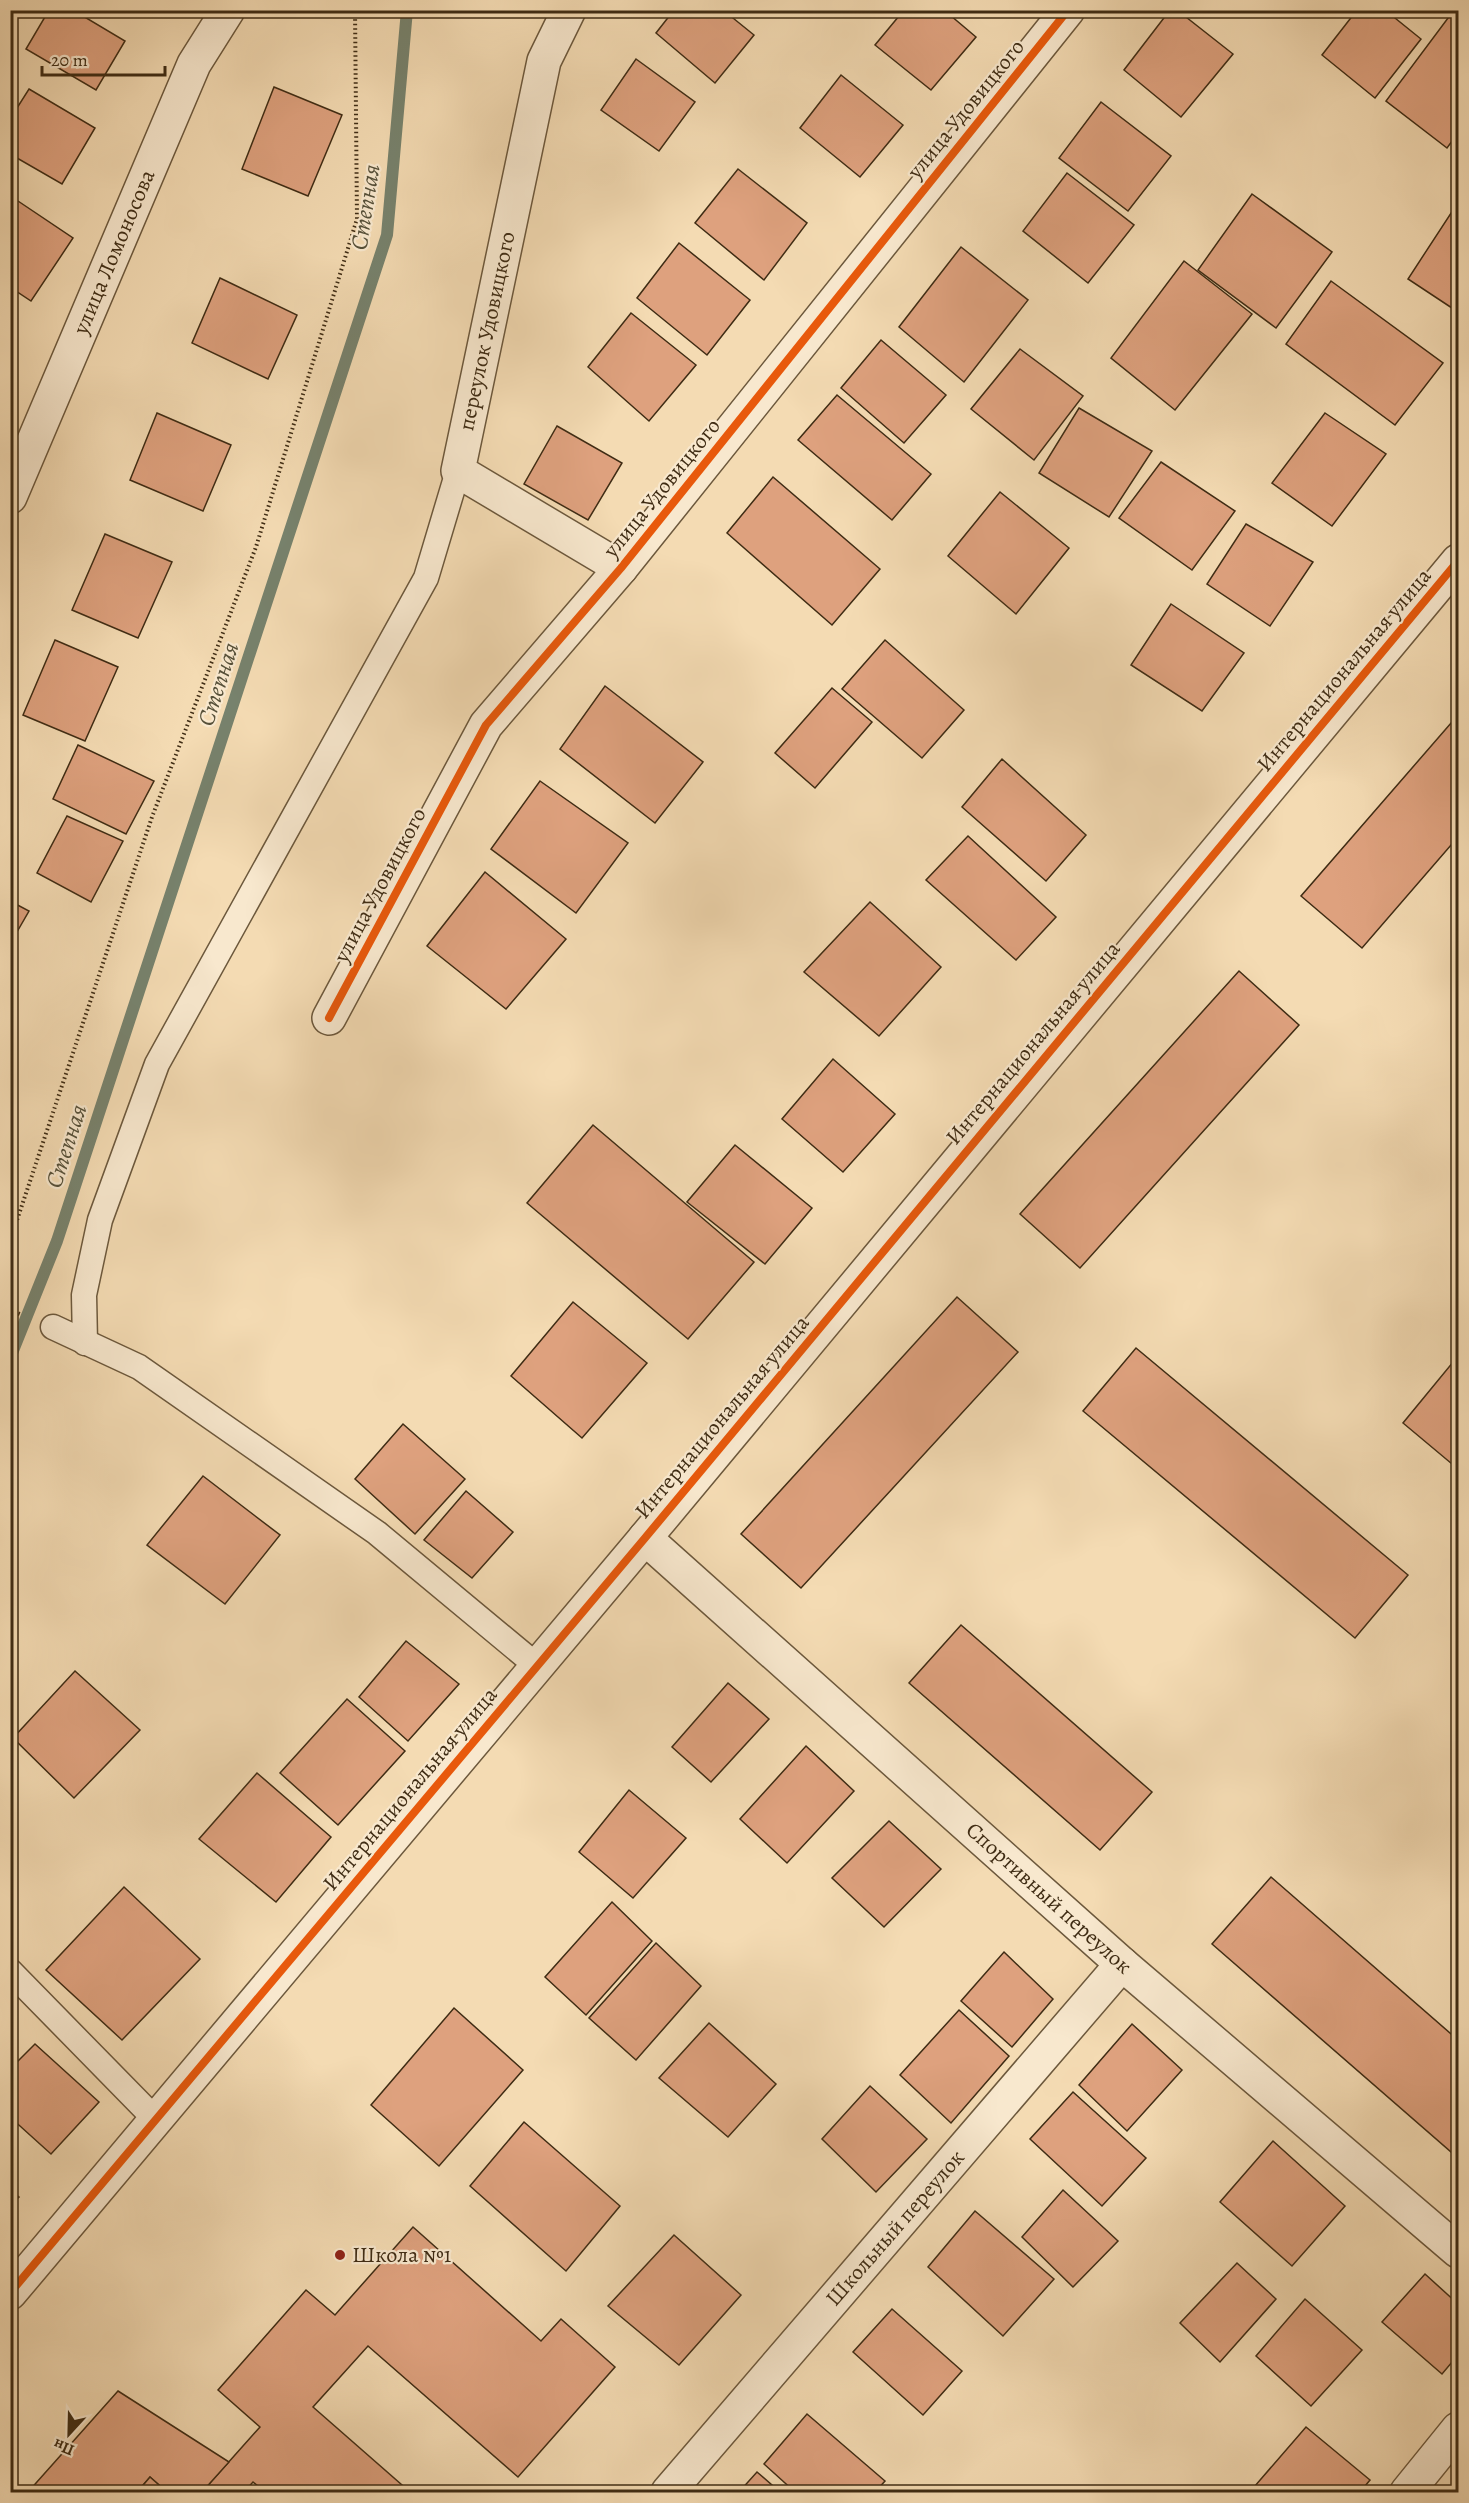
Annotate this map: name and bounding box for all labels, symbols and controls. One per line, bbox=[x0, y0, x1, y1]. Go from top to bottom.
street label: улица Удовицкого bbox=[900, 33, 1032, 186]
scale bar bbox=[42, 39, 165, 77]
text: 20 m bbox=[51, 48, 88, 72]
water label: Степная bbox=[342, 162, 388, 252]
street label: улица Ломоносова bbox=[65, 164, 163, 340]
street label: переулок Удовицкого bbox=[451, 229, 523, 433]
street label: улица Удовицкого bbox=[596, 412, 728, 565]
street label: Интернациональная улица bbox=[1250, 561, 1439, 778]
water label: Степная bbox=[189, 638, 247, 730]
street label: улица Удовицкого bbox=[326, 802, 433, 969]
street label: Интернациональная улица bbox=[939, 934, 1128, 1151]
water label: Степная bbox=[37, 1100, 95, 1192]
street label: Интернациональная улица bbox=[628, 1308, 817, 1525]
street label: Интернациональная улица bbox=[316, 1680, 505, 1897]
street label: Спортивный переулок bbox=[959, 1815, 1139, 1981]
street label: Школьный переулок bbox=[819, 2143, 971, 2313]
place label: Школа №1 bbox=[352, 2240, 451, 2270]
marker: Школа №1 bbox=[333, 2248, 347, 2262]
north arrow bbox=[39, 2404, 99, 2464]
text: Пн bbox=[50, 2433, 78, 2461]

